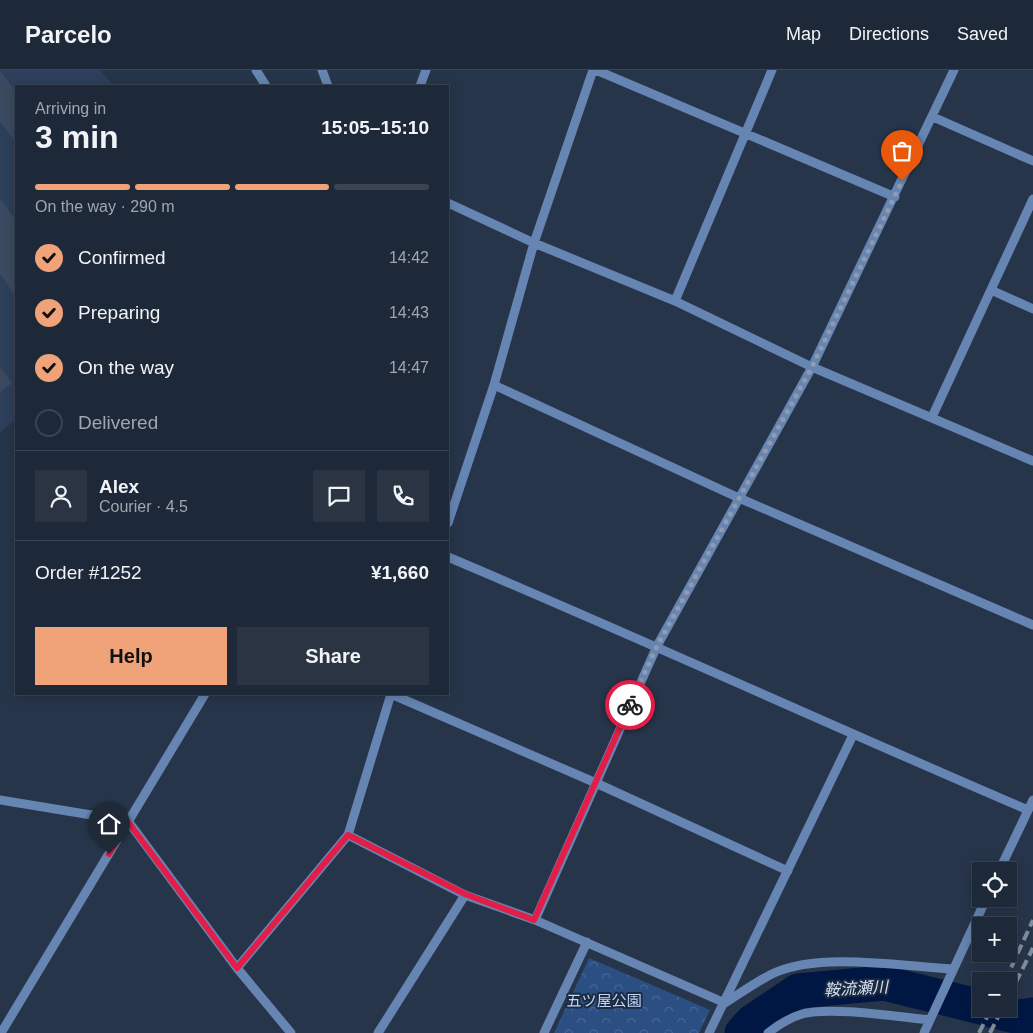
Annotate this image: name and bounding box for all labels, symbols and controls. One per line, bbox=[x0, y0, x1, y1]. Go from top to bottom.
text: Parcelo bbox=[25, 21, 112, 48]
text: Map bbox=[786, 24, 821, 44]
text: Directions bbox=[849, 24, 929, 44]
text: Saved bbox=[957, 24, 1008, 44]
text: Arriving in bbox=[35, 100, 106, 117]
text: 15:05–15:10 bbox=[321, 117, 429, 138]
text: 3 min bbox=[35, 119, 119, 155]
pin bbox=[881, 130, 923, 181]
icon: bag bbox=[888, 137, 916, 165]
text: On the way · 290 m bbox=[35, 198, 175, 215]
icon: check bbox=[35, 244, 63, 272]
text: Confirmed bbox=[78, 247, 166, 268]
text: 14:42 bbox=[389, 249, 429, 266]
icon: check bbox=[35, 299, 63, 327]
text: Preparing bbox=[78, 302, 160, 323]
text: 14:43 bbox=[389, 304, 429, 321]
icon: check bbox=[35, 354, 63, 382]
text: On the way bbox=[78, 357, 174, 378]
text: 14:47 bbox=[389, 359, 429, 376]
text: Delivered bbox=[78, 412, 158, 433]
button: person bbox=[35, 470, 87, 522]
button: chat bbox=[313, 470, 365, 522]
button: phone bbox=[377, 470, 429, 522]
text: Alex bbox=[99, 476, 139, 497]
text: Courier · 4.5 bbox=[99, 498, 188, 515]
text: Order #1252 bbox=[35, 562, 142, 583]
text: ¥1,660 bbox=[371, 562, 429, 583]
button: Help bbox=[35, 627, 227, 685]
button: Share bbox=[237, 627, 429, 685]
courier bbox=[605, 680, 655, 730]
icon: bike bbox=[616, 691, 644, 719]
pin bbox=[88, 803, 130, 854]
icon: home bbox=[95, 810, 123, 838]
map controls bbox=[972, 862, 1017, 1017]
button: locate bbox=[972, 862, 1017, 907]
button: + bbox=[972, 917, 1017, 962]
button: − bbox=[972, 972, 1017, 1017]
water label: 鞍流瀬川 bbox=[824, 978, 890, 999]
park label: 五ツ屋公園 bbox=[566, 992, 642, 1009]

